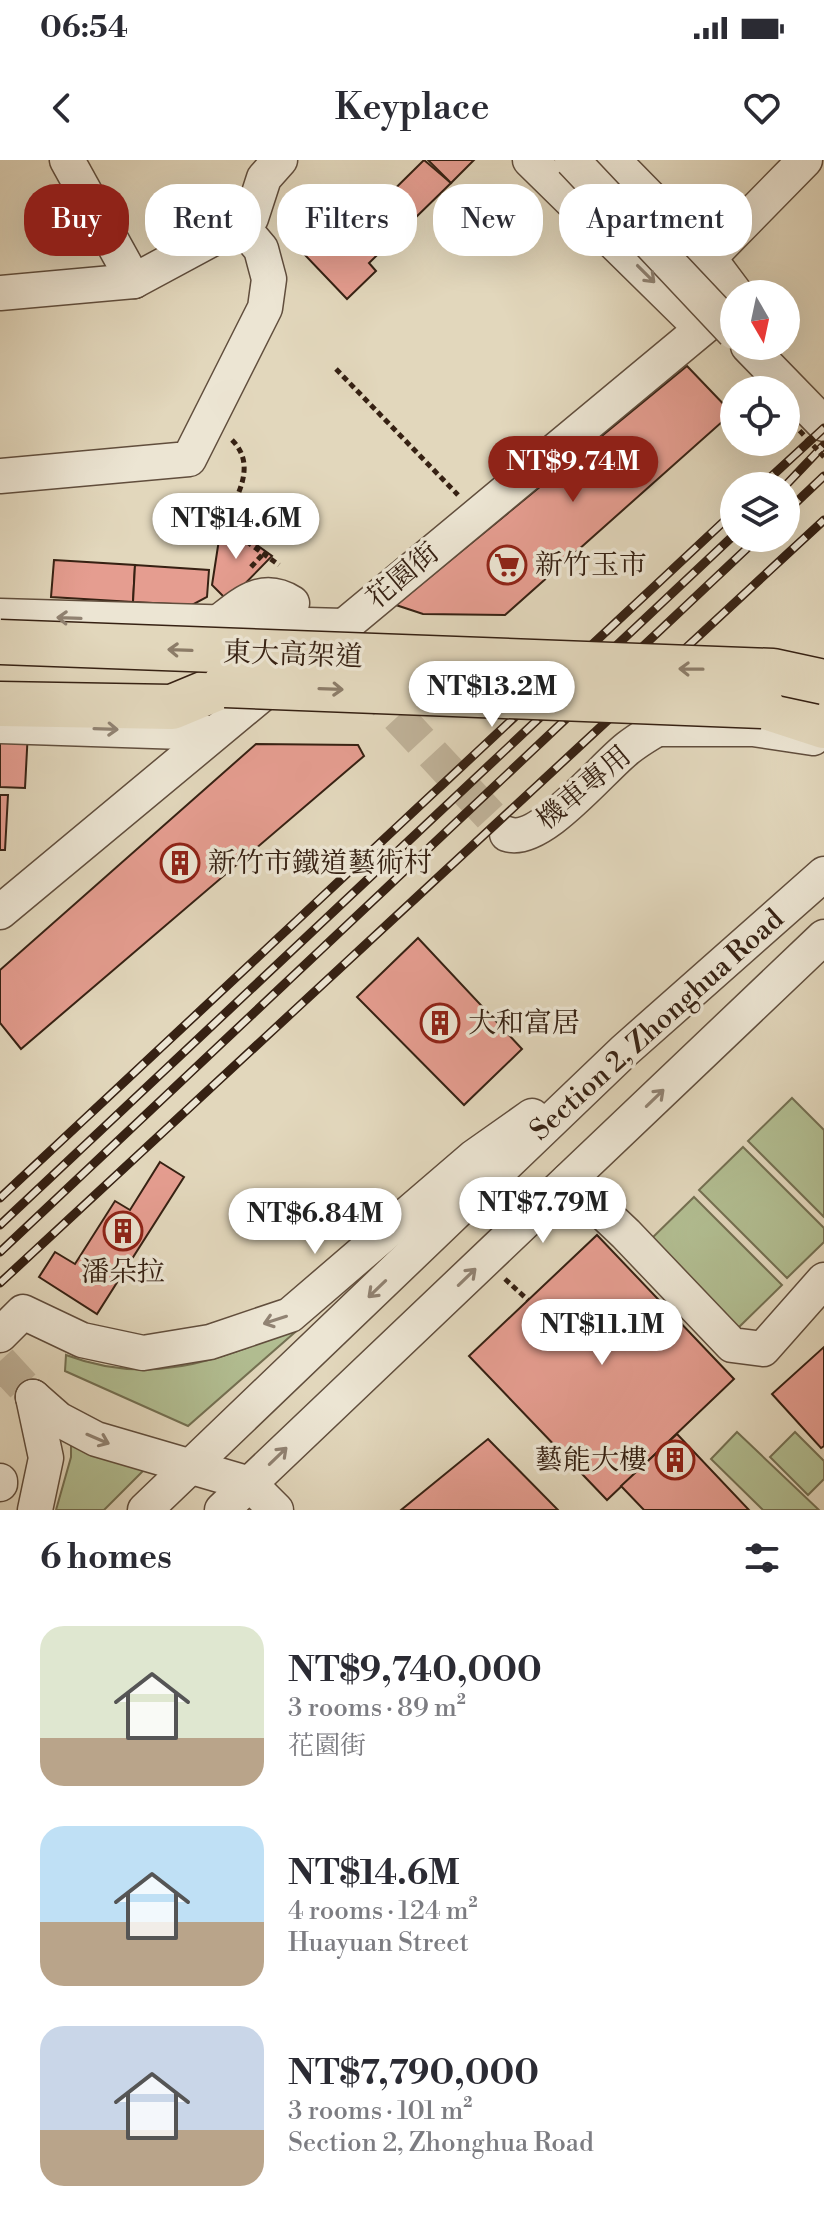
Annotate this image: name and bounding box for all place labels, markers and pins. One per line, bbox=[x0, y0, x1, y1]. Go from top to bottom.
pin: NT$9.74M bbox=[490, 436, 656, 504]
pin: NT$14.6M bbox=[153, 493, 319, 561]
supermarket icon: 新竹玉市 bbox=[486, 544, 528, 586]
place label: 新竹玉市 bbox=[535, 548, 647, 583]
pin: NT$13.2M bbox=[409, 661, 575, 729]
building icon: 新竹市鐵道藝術村 bbox=[159, 842, 201, 884]
place label: 新竹市鐵道藝術村 bbox=[208, 846, 432, 881]
building icon: 大和富居 bbox=[419, 1002, 461, 1044]
place label: 大和富居 bbox=[468, 1006, 580, 1041]
pin: NT$7.79M bbox=[460, 1177, 626, 1245]
pin: NT$6.84M bbox=[232, 1188, 398, 1256]
building icon: 潘朵拉 bbox=[102, 1210, 144, 1252]
place label: 潘朵拉 bbox=[81, 1255, 165, 1290]
pin: NT$11.1M bbox=[519, 1299, 685, 1367]
building icon: 藝能大樓 bbox=[654, 1439, 696, 1481]
place label: 藝能大樓 bbox=[535, 1443, 647, 1478]

